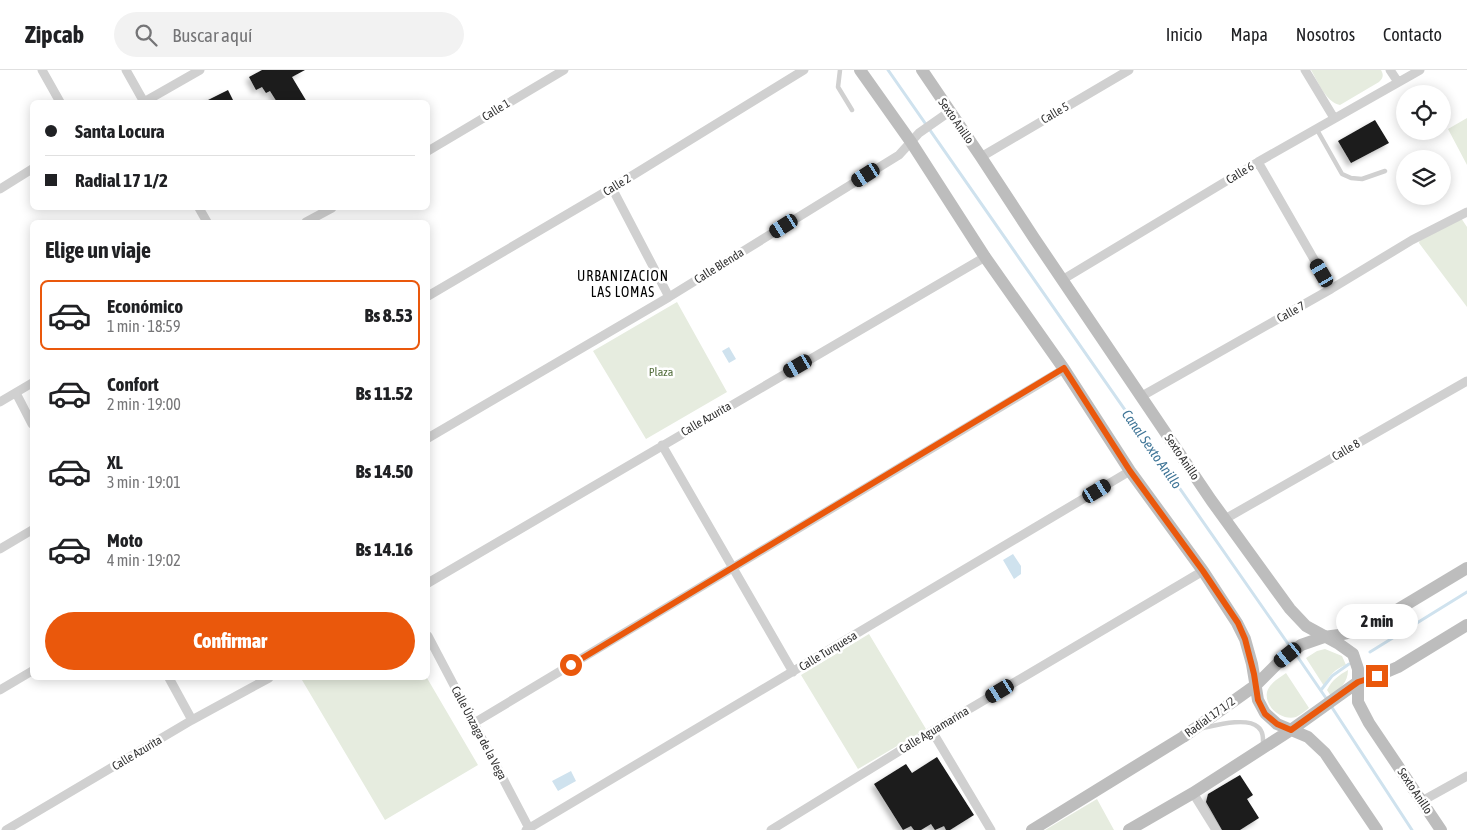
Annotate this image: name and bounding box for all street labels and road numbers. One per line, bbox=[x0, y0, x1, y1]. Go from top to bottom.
street label: Calle 1 bbox=[480, 96, 513, 124]
street label: Sexto Anillo bbox=[935, 96, 977, 147]
street label: Calle 5 bbox=[1039, 99, 1071, 127]
street label: Calle 6 bbox=[1224, 159, 1257, 187]
street label: Calle 2 bbox=[601, 171, 633, 199]
street label: Calle Blenda bbox=[692, 245, 746, 287]
street label: Calle 7 bbox=[1275, 298, 1308, 325]
street label: Calle Azurita bbox=[678, 399, 734, 439]
street label: Sexto Anillo bbox=[1161, 431, 1203, 483]
street label: Calle 8 bbox=[1330, 436, 1363, 464]
street label: Calle Turquesa bbox=[797, 628, 859, 674]
street label: Calle Únzaga de la Vega bbox=[448, 684, 510, 782]
street label: Radial 17 1/2 bbox=[1182, 694, 1238, 740]
street label: Calle Aguamarina bbox=[897, 704, 971, 756]
street label: Calle Azurita bbox=[110, 733, 164, 773]
street label: Sexto Anillo bbox=[1395, 765, 1436, 817]

